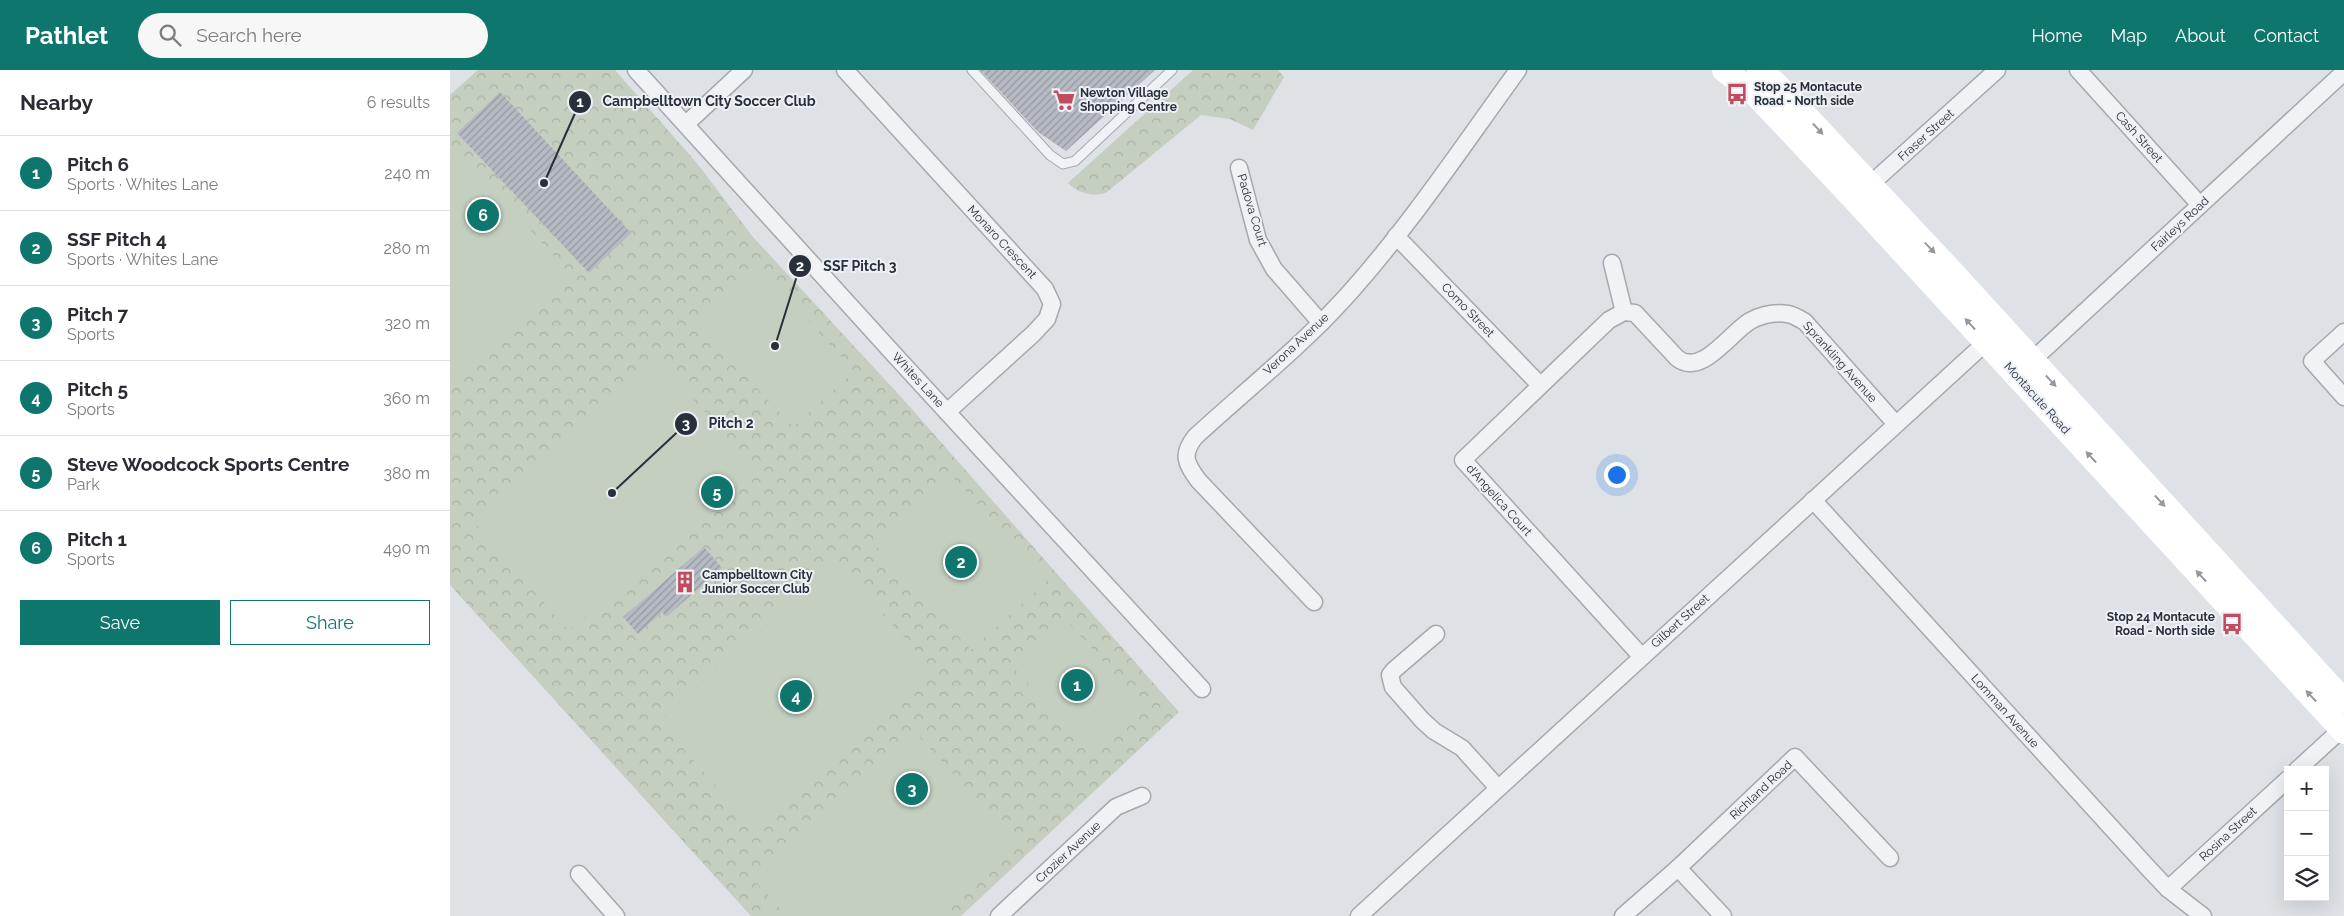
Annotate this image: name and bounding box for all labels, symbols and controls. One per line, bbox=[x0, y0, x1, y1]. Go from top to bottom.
search box bbox=[138, 13, 488, 58]
text: Pathlet bbox=[25, 21, 108, 50]
icon: search bbox=[156, 21, 184, 49]
text: Search here bbox=[196, 24, 302, 46]
text: Home bbox=[2031, 25, 2082, 46]
text: Map bbox=[2110, 25, 2147, 46]
text: About bbox=[2175, 25, 2226, 46]
text: Contact bbox=[2254, 25, 2319, 46]
place label: Stop 25 Montacute Road - North side bbox=[1754, 80, 1862, 108]
bus stop icon: Stop 25 Montacute Road - North side bbox=[1724, 81, 1750, 107]
place label: Newton Village Shopping Centre bbox=[1080, 86, 1177, 114]
callout: Campbelltown City Soccer Club bbox=[567, 87, 826, 116]
supermarket icon: Newton Village Shopping Centre bbox=[1051, 87, 1077, 113]
text: Nearby bbox=[20, 90, 93, 115]
text: 6 results bbox=[367, 93, 430, 112]
text: 1 bbox=[576, 93, 584, 111]
text: Campbelltown City Soccer Club bbox=[602, 93, 816, 109]
street label: Fraser Street bbox=[1895, 106, 1957, 164]
street label: Cash Street bbox=[2112, 109, 2166, 165]
one-way arrow bbox=[1812, 123, 1824, 135]
text: Pitch 6 bbox=[67, 153, 129, 175]
text: 1 bbox=[32, 164, 40, 183]
text: 240 m bbox=[384, 164, 430, 183]
street label: Padova Court bbox=[1234, 172, 1270, 248]
text: Sports · Whites Lane bbox=[67, 175, 218, 194]
street label: Fairleys Road bbox=[2148, 194, 2212, 254]
pin: 6 bbox=[467, 196, 499, 234]
street label: Monaro Crescent bbox=[965, 203, 1039, 281]
text: SSF Pitch 4 bbox=[67, 228, 167, 250]
text: 2 bbox=[31, 239, 41, 258]
text: 280 m bbox=[384, 239, 430, 258]
one-way arrow bbox=[1924, 241, 1936, 253]
text: Sports · Whites Lane bbox=[67, 250, 218, 269]
callout: SSF Pitch 3 bbox=[788, 251, 907, 280]
text: 2 bbox=[796, 257, 804, 275]
text: SSF Pitch 3 bbox=[823, 258, 897, 274]
street label: Como Street bbox=[1439, 280, 1497, 340]
text: Pitch 7 bbox=[67, 303, 128, 325]
street label: Verona Avenue bbox=[1261, 310, 1331, 378]
text: 3 bbox=[32, 314, 40, 333]
text: 320 m bbox=[385, 314, 430, 333]
one-way arrow bbox=[1964, 318, 1976, 330]
street label: Sprankling Avenue bbox=[1800, 319, 1880, 405]
text: Sports bbox=[67, 325, 115, 344]
street label: Whites Lane bbox=[889, 350, 947, 410]
street label: Montacute Road bbox=[2001, 359, 2073, 437]
one-way arrow bbox=[2045, 374, 2057, 386]
text: Pitch 5 bbox=[67, 378, 128, 400]
text: 4 bbox=[31, 389, 41, 408]
text: 360 m bbox=[383, 389, 430, 408]
text: Sports bbox=[67, 400, 115, 419]
callout: Pitch 2 bbox=[674, 409, 764, 438]
text: 3 bbox=[682, 415, 690, 433]
text: Pitch 2 bbox=[708, 415, 754, 431]
one-way arrow bbox=[2085, 451, 2097, 463]
text: Steve Woodcock Sports Centre bbox=[67, 453, 349, 475]
street label: d'Angelica Court bbox=[1463, 461, 1535, 539]
your location bbox=[1604, 462, 1630, 488]
text: 5 bbox=[32, 464, 40, 483]
text: 380 m bbox=[383, 464, 430, 483]
pin: 5 bbox=[701, 473, 733, 511]
text: Park bbox=[67, 475, 100, 494]
one-way arrow bbox=[2155, 494, 2166, 507]
text: Pitch 1 bbox=[67, 528, 127, 550]
text: 6 bbox=[31, 539, 41, 558]
text: 490 m bbox=[383, 539, 430, 558]
pin: 2 bbox=[945, 543, 977, 581]
text: Sports bbox=[67, 550, 115, 569]
place label: Campbelltown City Junior Soccer Club bbox=[702, 568, 813, 596]
building icon: Campbelltown City Junior Soccer Club bbox=[672, 569, 698, 595]
one-way arrow bbox=[2195, 571, 2207, 583]
street label: Gilbert Street bbox=[1648, 591, 1712, 651]
button: Save bbox=[20, 600, 220, 645]
button: Share bbox=[230, 600, 430, 645]
place label: Stop 24 Montacute Road - North side bbox=[2107, 610, 2215, 638]
bus stop icon: Stop 24 Montacute Road - North side bbox=[2219, 611, 2245, 637]
pin: 1 bbox=[1061, 666, 1093, 704]
street label: Lomman Avenue bbox=[1968, 671, 2042, 751]
pin: 4 bbox=[780, 677, 812, 715]
one-way arrow bbox=[2305, 691, 2317, 703]
street label: Richland Road bbox=[1727, 758, 1795, 822]
map controls bbox=[2284, 766, 2329, 901]
button: + bbox=[2284, 766, 2329, 811]
pin: 3 bbox=[896, 770, 928, 808]
street label: Rosina Street bbox=[2197, 804, 2259, 864]
button: − bbox=[2284, 811, 2329, 856]
street label: Crozier Avenue bbox=[1033, 818, 1103, 886]
button: layers bbox=[2284, 856, 2329, 901]

